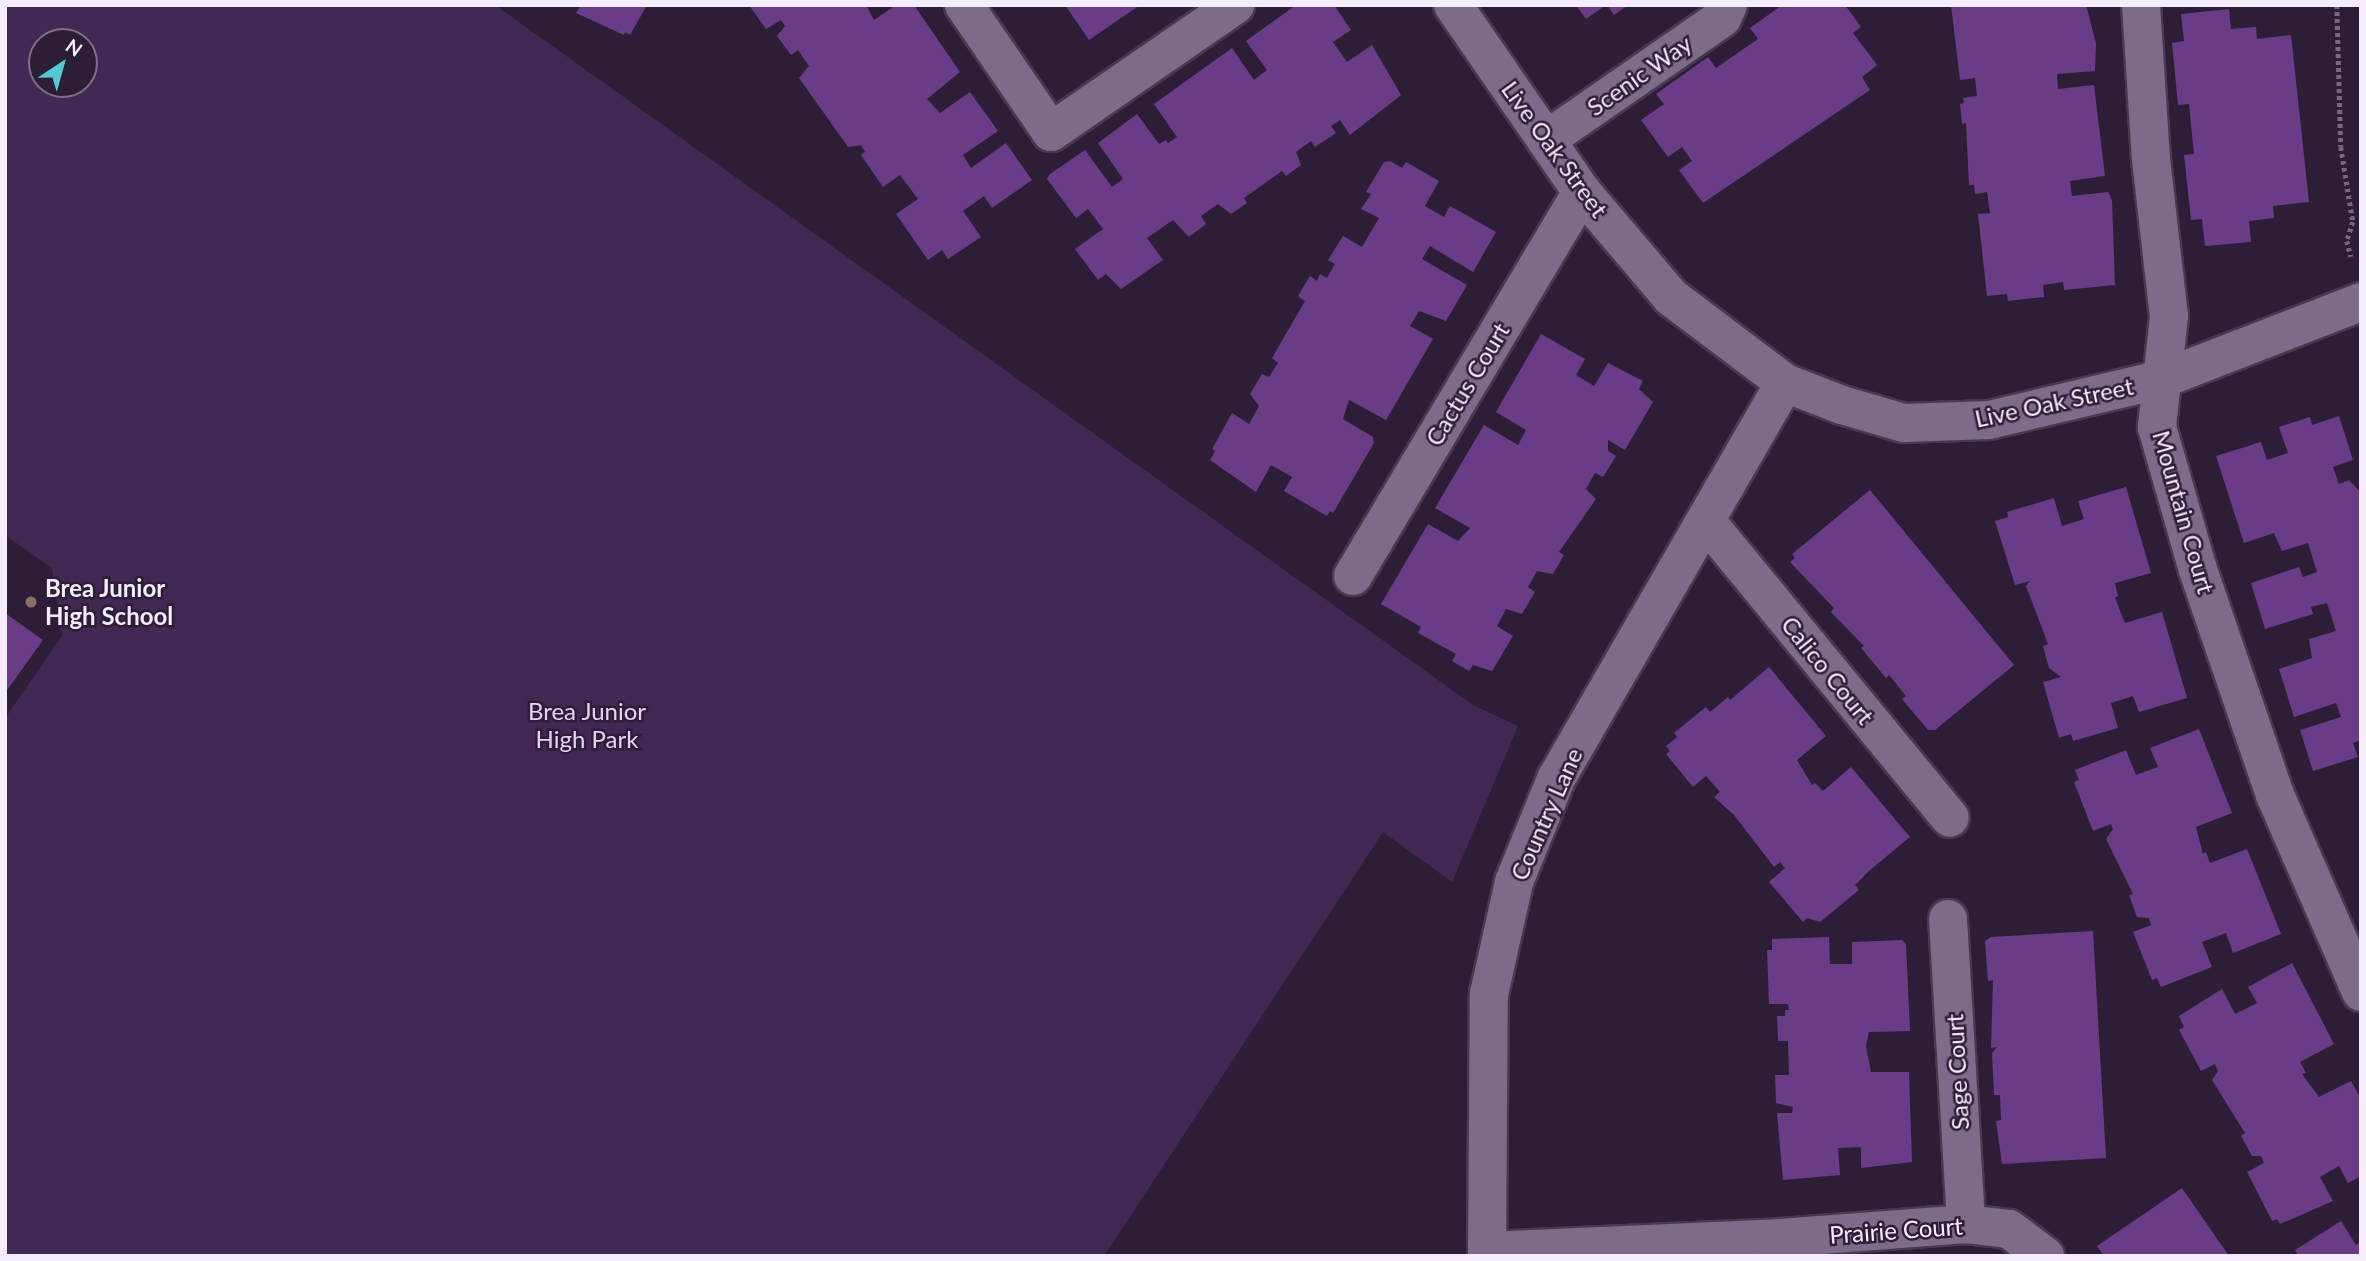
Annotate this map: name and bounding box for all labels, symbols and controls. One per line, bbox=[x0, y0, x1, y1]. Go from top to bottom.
north arrow bbox=[28, 28, 98, 98]
street label: Scenic Way bbox=[1581, 28, 1697, 122]
text: N bbox=[62, 34, 87, 61]
street label: Live Oak Street bbox=[1496, 75, 1614, 223]
street label: Cactus Court bbox=[1419, 317, 1515, 451]
street label: Live Oak Street bbox=[1972, 371, 2136, 433]
street label: Mountain Court bbox=[2147, 427, 2221, 597]
place label: Brea Junior High School bbox=[45, 574, 173, 630]
marker: Brea Junior High School bbox=[23, 594, 39, 610]
street label: Calico Court bbox=[1776, 610, 1880, 730]
park label: Brea Junior High Park bbox=[528, 697, 646, 753]
street label: Country Lane bbox=[1504, 743, 1588, 885]
street label: Sage Court bbox=[1940, 1013, 1974, 1131]
street label: Prairie Court bbox=[1828, 1211, 1964, 1249]

